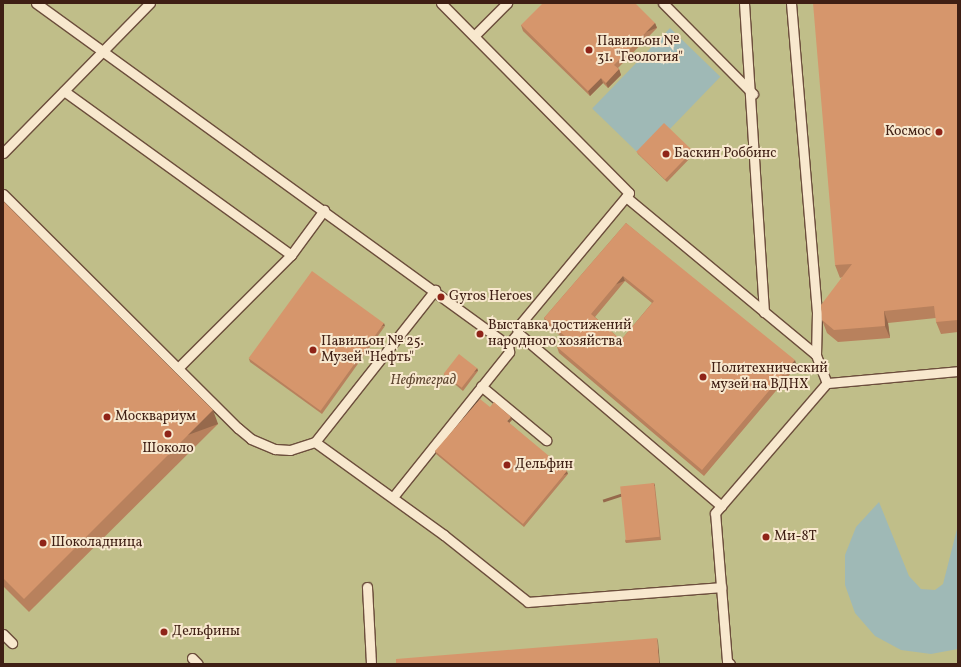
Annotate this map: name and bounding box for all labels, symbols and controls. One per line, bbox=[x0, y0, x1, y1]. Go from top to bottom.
place label: Павильон № 31. "Геология" bbox=[597, 34, 683, 66]
marker: Павильон № 31. "Геология" bbox=[584, 45, 594, 55]
place label: Космос bbox=[885, 124, 931, 140]
marker: Космос bbox=[934, 127, 944, 137]
place label: Баскин Роббинс bbox=[674, 146, 777, 162]
marker: Баскин Роббинс bbox=[661, 149, 671, 159]
place label: Gyros Heroes bbox=[449, 289, 532, 305]
marker: Gyros Heroes bbox=[436, 292, 446, 302]
place label: Выставка достижений народного хозяйства bbox=[488, 318, 632, 350]
marker: Выставка достижений народного хозяйства bbox=[475, 329, 485, 339]
place label: Павильон № 25. Музей "Нефть" bbox=[321, 334, 424, 366]
marker: Павильон № 25. Музей "Нефть" bbox=[308, 345, 318, 355]
place label: Политехнический музей на ВДНХ bbox=[711, 361, 828, 394]
marker: Политехнический музей на ВДНХ bbox=[698, 372, 708, 382]
park label: Нефтеград bbox=[390, 373, 456, 389]
place label: Москвариум bbox=[115, 409, 196, 425]
marker: Москвариум bbox=[102, 412, 112, 422]
marker: Шоколо bbox=[163, 429, 173, 439]
place label: Шоколо bbox=[142, 441, 194, 457]
place label: Дельфин bbox=[515, 457, 573, 473]
marker: Дельфин bbox=[502, 460, 512, 470]
place label: Ми-8Т bbox=[774, 529, 817, 545]
marker: Ми-8Т bbox=[761, 532, 771, 542]
place label: Шоколадница bbox=[51, 535, 143, 551]
marker: Шоколадница bbox=[38, 538, 48, 548]
place label: Дельфины bbox=[172, 624, 240, 640]
marker: Дельфины bbox=[159, 627, 169, 637]

